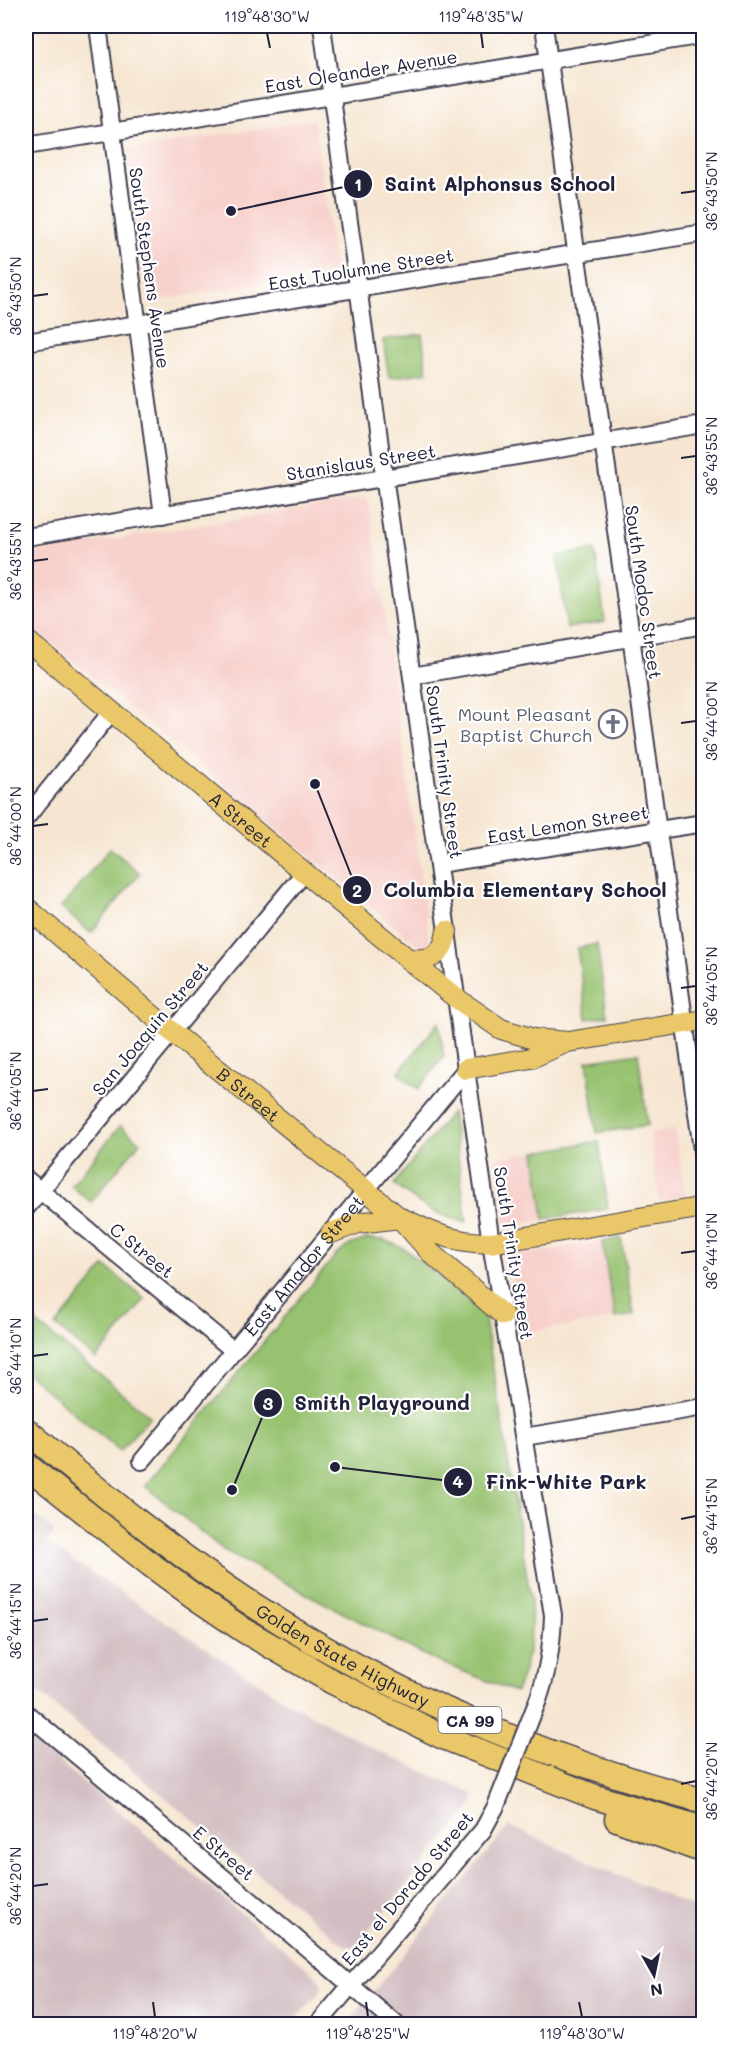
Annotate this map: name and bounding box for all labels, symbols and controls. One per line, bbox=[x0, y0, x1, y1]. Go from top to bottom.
text: 119°48'30"W bbox=[224, 6, 310, 26]
text: 119°48'35"W bbox=[438, 6, 524, 26]
street label: East Oleander Avenue bbox=[263, 44, 459, 98]
text: 36°43'50"N bbox=[701, 152, 721, 230]
callout: Saint Alphonsus School bbox=[343, 165, 627, 203]
street label: South Stephens Avenue bbox=[124, 166, 176, 370]
text: Saint Alphonsus School bbox=[385, 170, 615, 196]
text: 1 bbox=[354, 172, 362, 196]
street label: East Tuolumne Street bbox=[267, 242, 455, 296]
text: 36°43'50"N bbox=[5, 257, 25, 335]
text: 36°43'55"N bbox=[701, 417, 721, 495]
street label: Stanislaus Street bbox=[285, 438, 437, 486]
street label: South Modoc Street bbox=[620, 504, 668, 680]
text: 36°43'55"N bbox=[5, 522, 25, 600]
text: 36°44'00"N bbox=[701, 681, 721, 761]
street label: South Trinity Street bbox=[421, 684, 469, 860]
place label: Mount Pleasant Baptist Church bbox=[458, 702, 592, 747]
church icon: Mount Pleasant Baptist Church bbox=[597, 708, 629, 740]
text: 36°44'00"N bbox=[5, 786, 25, 866]
street label: A Street bbox=[204, 786, 278, 853]
street label: East Lemon Street bbox=[486, 799, 650, 849]
callout: Columbia Elementary School bbox=[342, 871, 679, 909]
text: Columbia Elementary School bbox=[383, 876, 667, 902]
text: 2 bbox=[352, 878, 362, 902]
text: 36°44'05"N bbox=[701, 947, 721, 1025]
street label: San Joaquin Street bbox=[87, 956, 213, 1100]
text: 36°44'05"N bbox=[5, 1052, 25, 1130]
street label: B Street bbox=[212, 1062, 285, 1127]
street label: South Trinity Street bbox=[488, 1165, 540, 1341]
street label: East Amador Street bbox=[238, 1190, 369, 1341]
text: 36°44'10"N bbox=[701, 1213, 721, 1289]
street label: C Street bbox=[105, 1217, 179, 1283]
text: 36°44'10"N bbox=[5, 1318, 25, 1394]
callout: Smith Playground bbox=[253, 1384, 482, 1422]
text: Smith Playground bbox=[294, 1389, 470, 1415]
text: 3 bbox=[263, 1391, 274, 1415]
callout: Fink-White Park bbox=[443, 1463, 658, 1501]
text: Fink-White Park bbox=[486, 1468, 646, 1494]
text: 4 bbox=[452, 1469, 464, 1493]
text: 36°44'15"N bbox=[701, 1478, 721, 1554]
text: 36°44'15"N bbox=[5, 1583, 25, 1659]
street label: Golden State Highway bbox=[252, 1598, 434, 1713]
road number: CA 99 bbox=[438, 1707, 502, 1733]
text: 36°44'20"N bbox=[701, 1742, 721, 1820]
street label: East el Dorado Street bbox=[336, 1806, 478, 1970]
street label: E Street bbox=[188, 1820, 260, 1886]
text: 36°44'20"N bbox=[5, 1847, 25, 1925]
north arrow bbox=[624, 1945, 684, 2005]
text: N bbox=[649, 1979, 664, 2002]
text: 119°48'20"W bbox=[112, 2023, 198, 2043]
text: 119°48'25"W bbox=[326, 2023, 410, 2043]
text: 119°48'30"W bbox=[539, 2023, 625, 2043]

